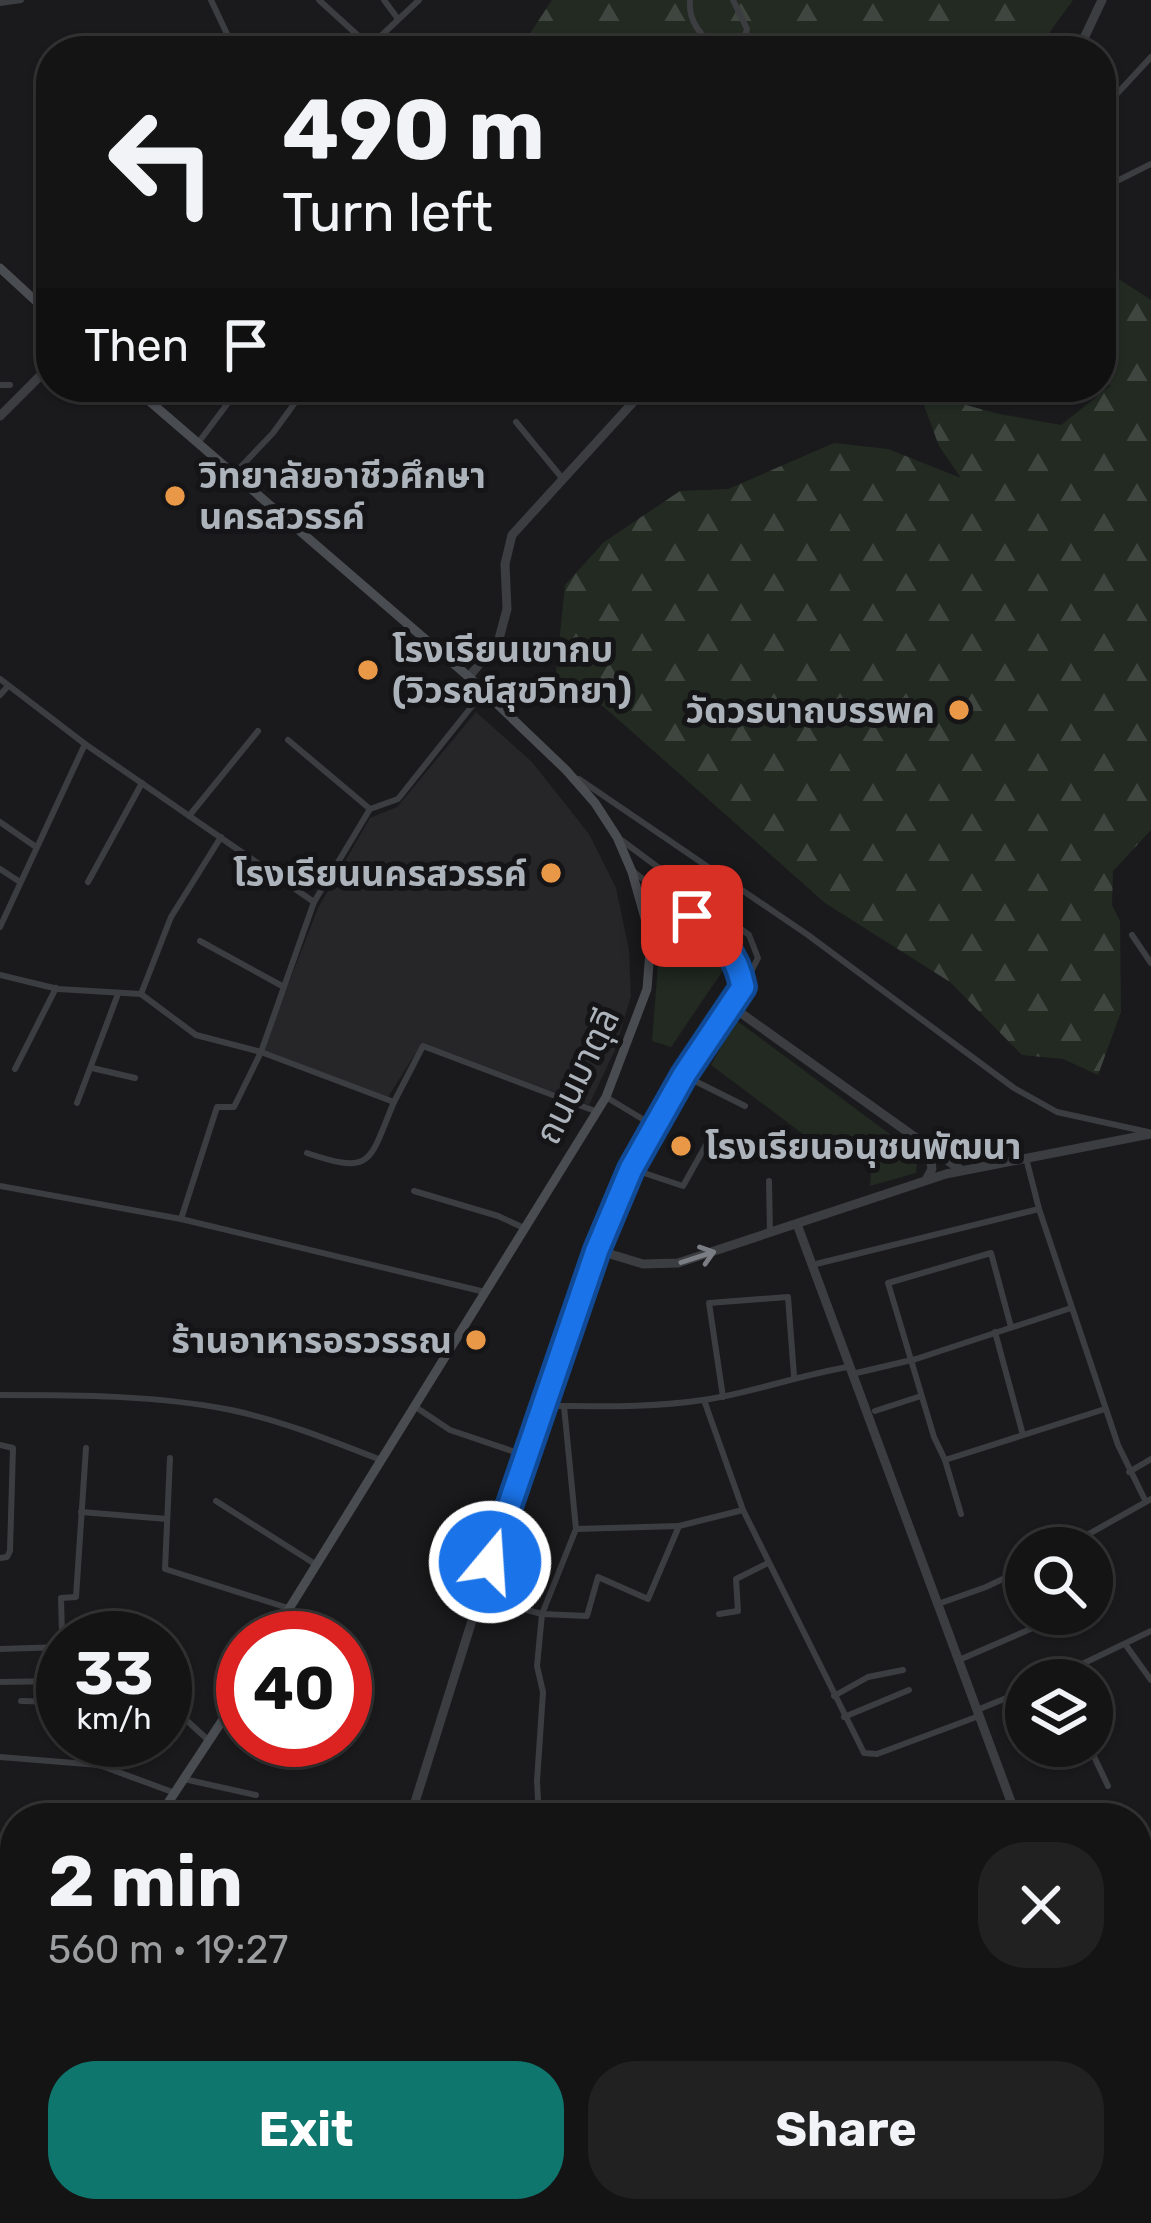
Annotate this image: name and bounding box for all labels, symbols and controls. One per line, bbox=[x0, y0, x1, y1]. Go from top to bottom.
text: 490 m bbox=[282, 80, 545, 180]
icon: left bbox=[84, 84, 240, 240]
text: Turn left bbox=[282, 181, 493, 245]
icon: arrive bbox=[213, 312, 279, 378]
text: Then bbox=[84, 319, 189, 372]
place label: วิทยาลัยอาชีวศึกษา นครสวรรค์ bbox=[198, 454, 486, 538]
marker: วิทยาลัยอาชีวศึกษา นครสวรรค์ bbox=[162, 483, 188, 509]
place label: โรงเรียนเขากบ (วิวรณ์สุขวิทยา) bbox=[392, 628, 632, 712]
marker: โรงเรียนเขากบ (วิวรณ์สุขวิทยา) bbox=[355, 657, 381, 683]
place label: วัดวรนาถบรรพค bbox=[686, 689, 935, 732]
marker: วัดวรนาถบรรพค bbox=[946, 697, 972, 723]
place label: โรงเรียนนครสวรรค์ bbox=[233, 852, 527, 895]
marker: โรงเรียนนครสวรรค์ bbox=[538, 860, 564, 886]
pin bbox=[641, 865, 743, 967]
icon: arrive bbox=[659, 883, 725, 949]
street label: ถนนมาตุลี bbox=[526, 1001, 628, 1151]
place label: โรงเรียนอนุชนพัฒนา bbox=[705, 1125, 1021, 1168]
marker: โรงเรียนอนุชนพัฒนา bbox=[668, 1133, 694, 1159]
one-way arrow bbox=[678, 1244, 716, 1266]
place label: ร้านอาหารอรวรรณ bbox=[171, 1319, 452, 1362]
marker: ร้านอาหารอรวรรณ bbox=[463, 1327, 489, 1353]
position arrow bbox=[427, 1499, 553, 1625]
map controls bbox=[1005, 1527, 1113, 1767]
button: search bbox=[1005, 1527, 1113, 1635]
speed limit sign: 40 bbox=[216, 1611, 372, 1767]
text: 33 bbox=[74, 1638, 154, 1709]
button: layers bbox=[1005, 1659, 1113, 1767]
text: km/h bbox=[77, 1701, 151, 1737]
text: 2 min bbox=[48, 1839, 243, 1924]
button: close bbox=[978, 1842, 1104, 1968]
text: 560 m · 19:27 bbox=[48, 1927, 288, 1973]
button: Exit bbox=[48, 2061, 564, 2199]
button: Share bbox=[588, 2061, 1104, 2199]

